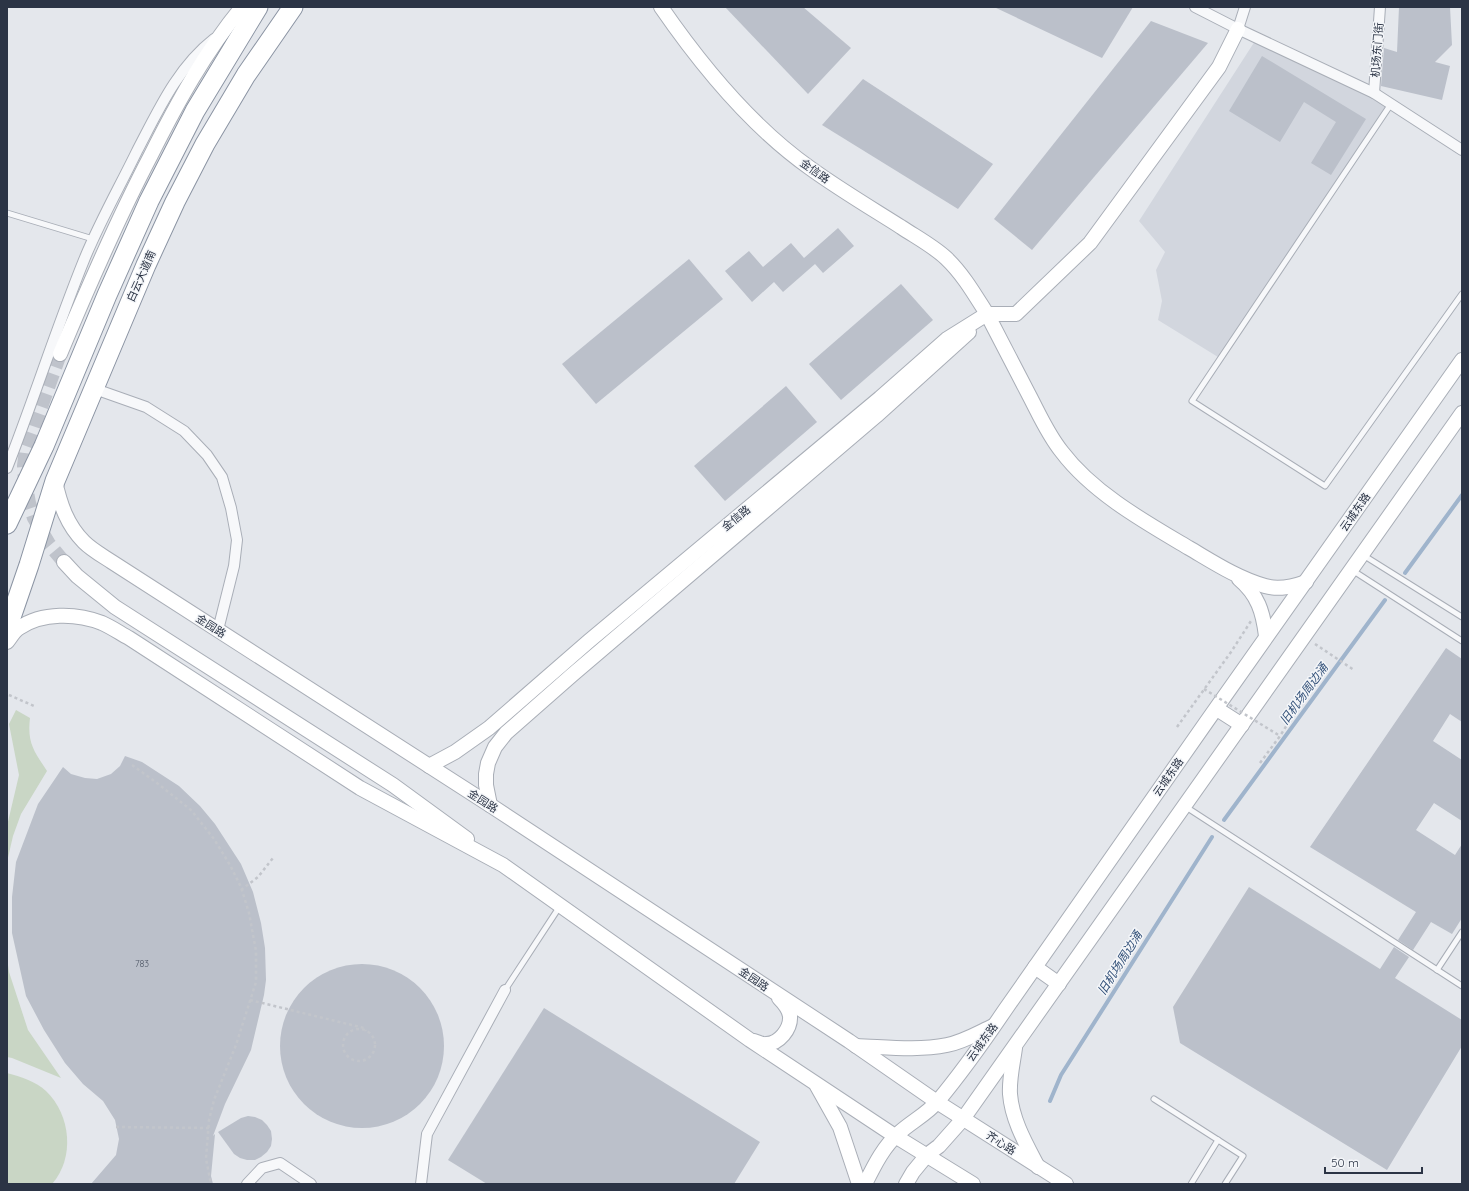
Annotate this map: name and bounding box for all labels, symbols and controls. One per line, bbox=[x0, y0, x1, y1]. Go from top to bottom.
street label: 机场东门街 bbox=[1368, 22, 1386, 78]
street label: 金信路 bbox=[797, 156, 833, 186]
street label: 白云大道南 bbox=[123, 248, 159, 304]
street label: 云城东路 bbox=[1337, 490, 1373, 534]
street label: 金信路 bbox=[719, 502, 753, 534]
street label: 金园路 bbox=[193, 611, 229, 641]
water label: 旧机场周边涌 bbox=[1276, 659, 1332, 727]
street label: 云城东路 bbox=[1150, 755, 1186, 799]
street label: 金园路 bbox=[465, 786, 501, 816]
water label: 旧机场周边涌 bbox=[1094, 927, 1146, 997]
house number: 783 bbox=[135, 958, 149, 969]
street label: 金园路 bbox=[736, 964, 772, 994]
street label: 云城东路 bbox=[963, 1020, 1001, 1064]
street label: 齐心路 bbox=[983, 1128, 1019, 1158]
scale bar bbox=[1325, 1149, 1422, 1175]
text: 50 m bbox=[1331, 1155, 1359, 1170]

